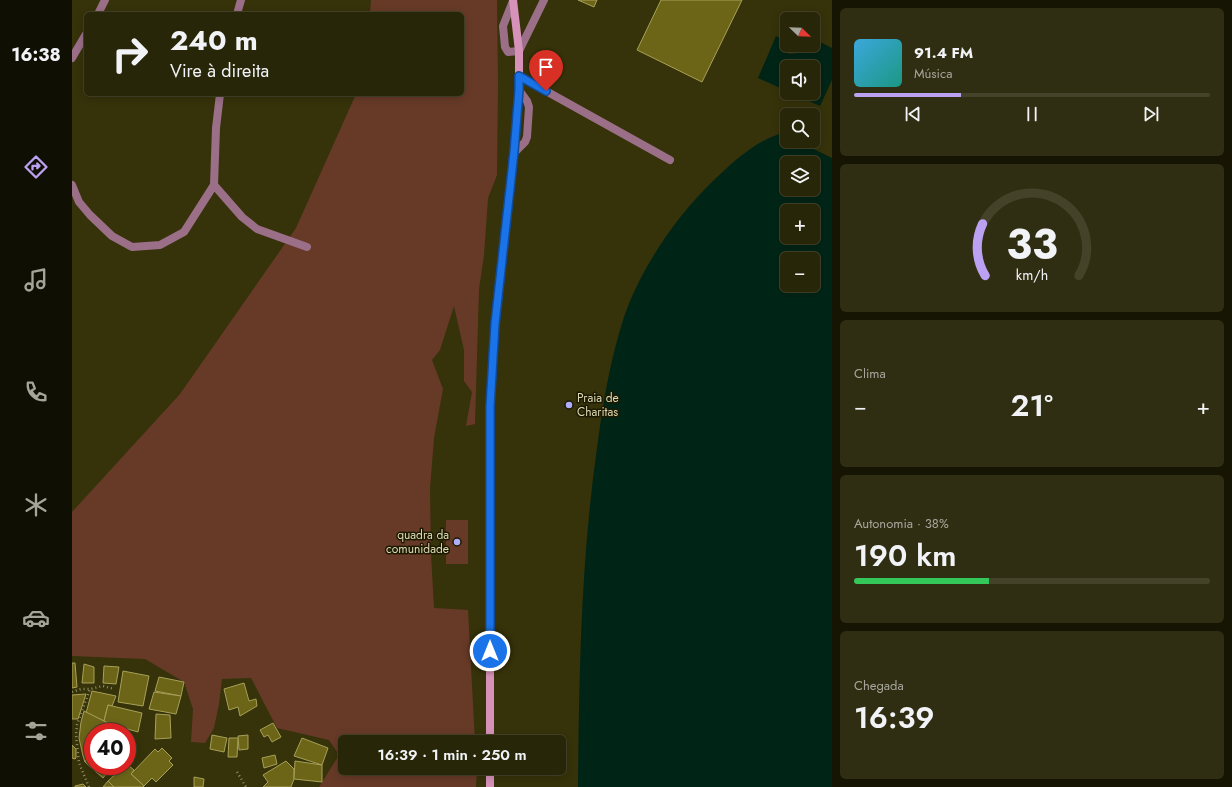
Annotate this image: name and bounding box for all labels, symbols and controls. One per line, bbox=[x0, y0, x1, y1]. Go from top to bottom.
north arrow bbox=[780, 12, 820, 52]
map controls bbox=[780, 12, 820, 292]
text: 240 m bbox=[170, 20, 258, 61]
icon: right bbox=[104, 28, 156, 80]
text: 16:38 bbox=[11, 42, 61, 68]
text: 91.4 FM bbox=[914, 42, 973, 64]
pin bbox=[529, 50, 563, 91]
icon: arrive bbox=[535, 56, 557, 78]
text: Vire à direita bbox=[170, 58, 269, 84]
button: sound bbox=[780, 60, 820, 100]
text: Música bbox=[914, 64, 952, 83]
icon: previous bbox=[902, 103, 924, 125]
icon: pause bbox=[1021, 103, 1043, 125]
icon: next bbox=[1140, 103, 1162, 125]
button: search bbox=[780, 108, 820, 148]
icon: directions bbox=[22, 153, 50, 181]
button: layers bbox=[780, 156, 820, 196]
button: + bbox=[780, 204, 820, 244]
text: 33 bbox=[1006, 213, 1058, 274]
button: − bbox=[780, 252, 820, 292]
text: km/h bbox=[1016, 264, 1048, 284]
icon: music bbox=[22, 266, 50, 294]
text: Clima bbox=[854, 364, 886, 383]
icon: phone bbox=[22, 378, 50, 406]
text: 21° bbox=[1011, 384, 1053, 427]
place label: Praia de Charitas bbox=[577, 389, 619, 421]
text: − bbox=[854, 390, 867, 422]
text: + bbox=[1196, 390, 1210, 422]
marker: Praia de Charitas bbox=[564, 400, 574, 410]
icon: climate bbox=[22, 491, 50, 519]
text: Autonomia · 38% bbox=[854, 514, 949, 533]
place label: quadra da comunidade bbox=[386, 526, 449, 558]
text: 190 km bbox=[854, 534, 956, 577]
marker: quadra da comunidade bbox=[452, 537, 462, 547]
icon: car bbox=[22, 604, 50, 632]
position arrow bbox=[469, 630, 511, 672]
text: Chegada bbox=[854, 676, 904, 695]
text: 16:39 bbox=[854, 696, 935, 739]
icon: filters bbox=[22, 717, 50, 745]
speed limit sign: 40 bbox=[84, 723, 136, 775]
text: 16:39 · 1 min · 250 m bbox=[377, 744, 527, 766]

